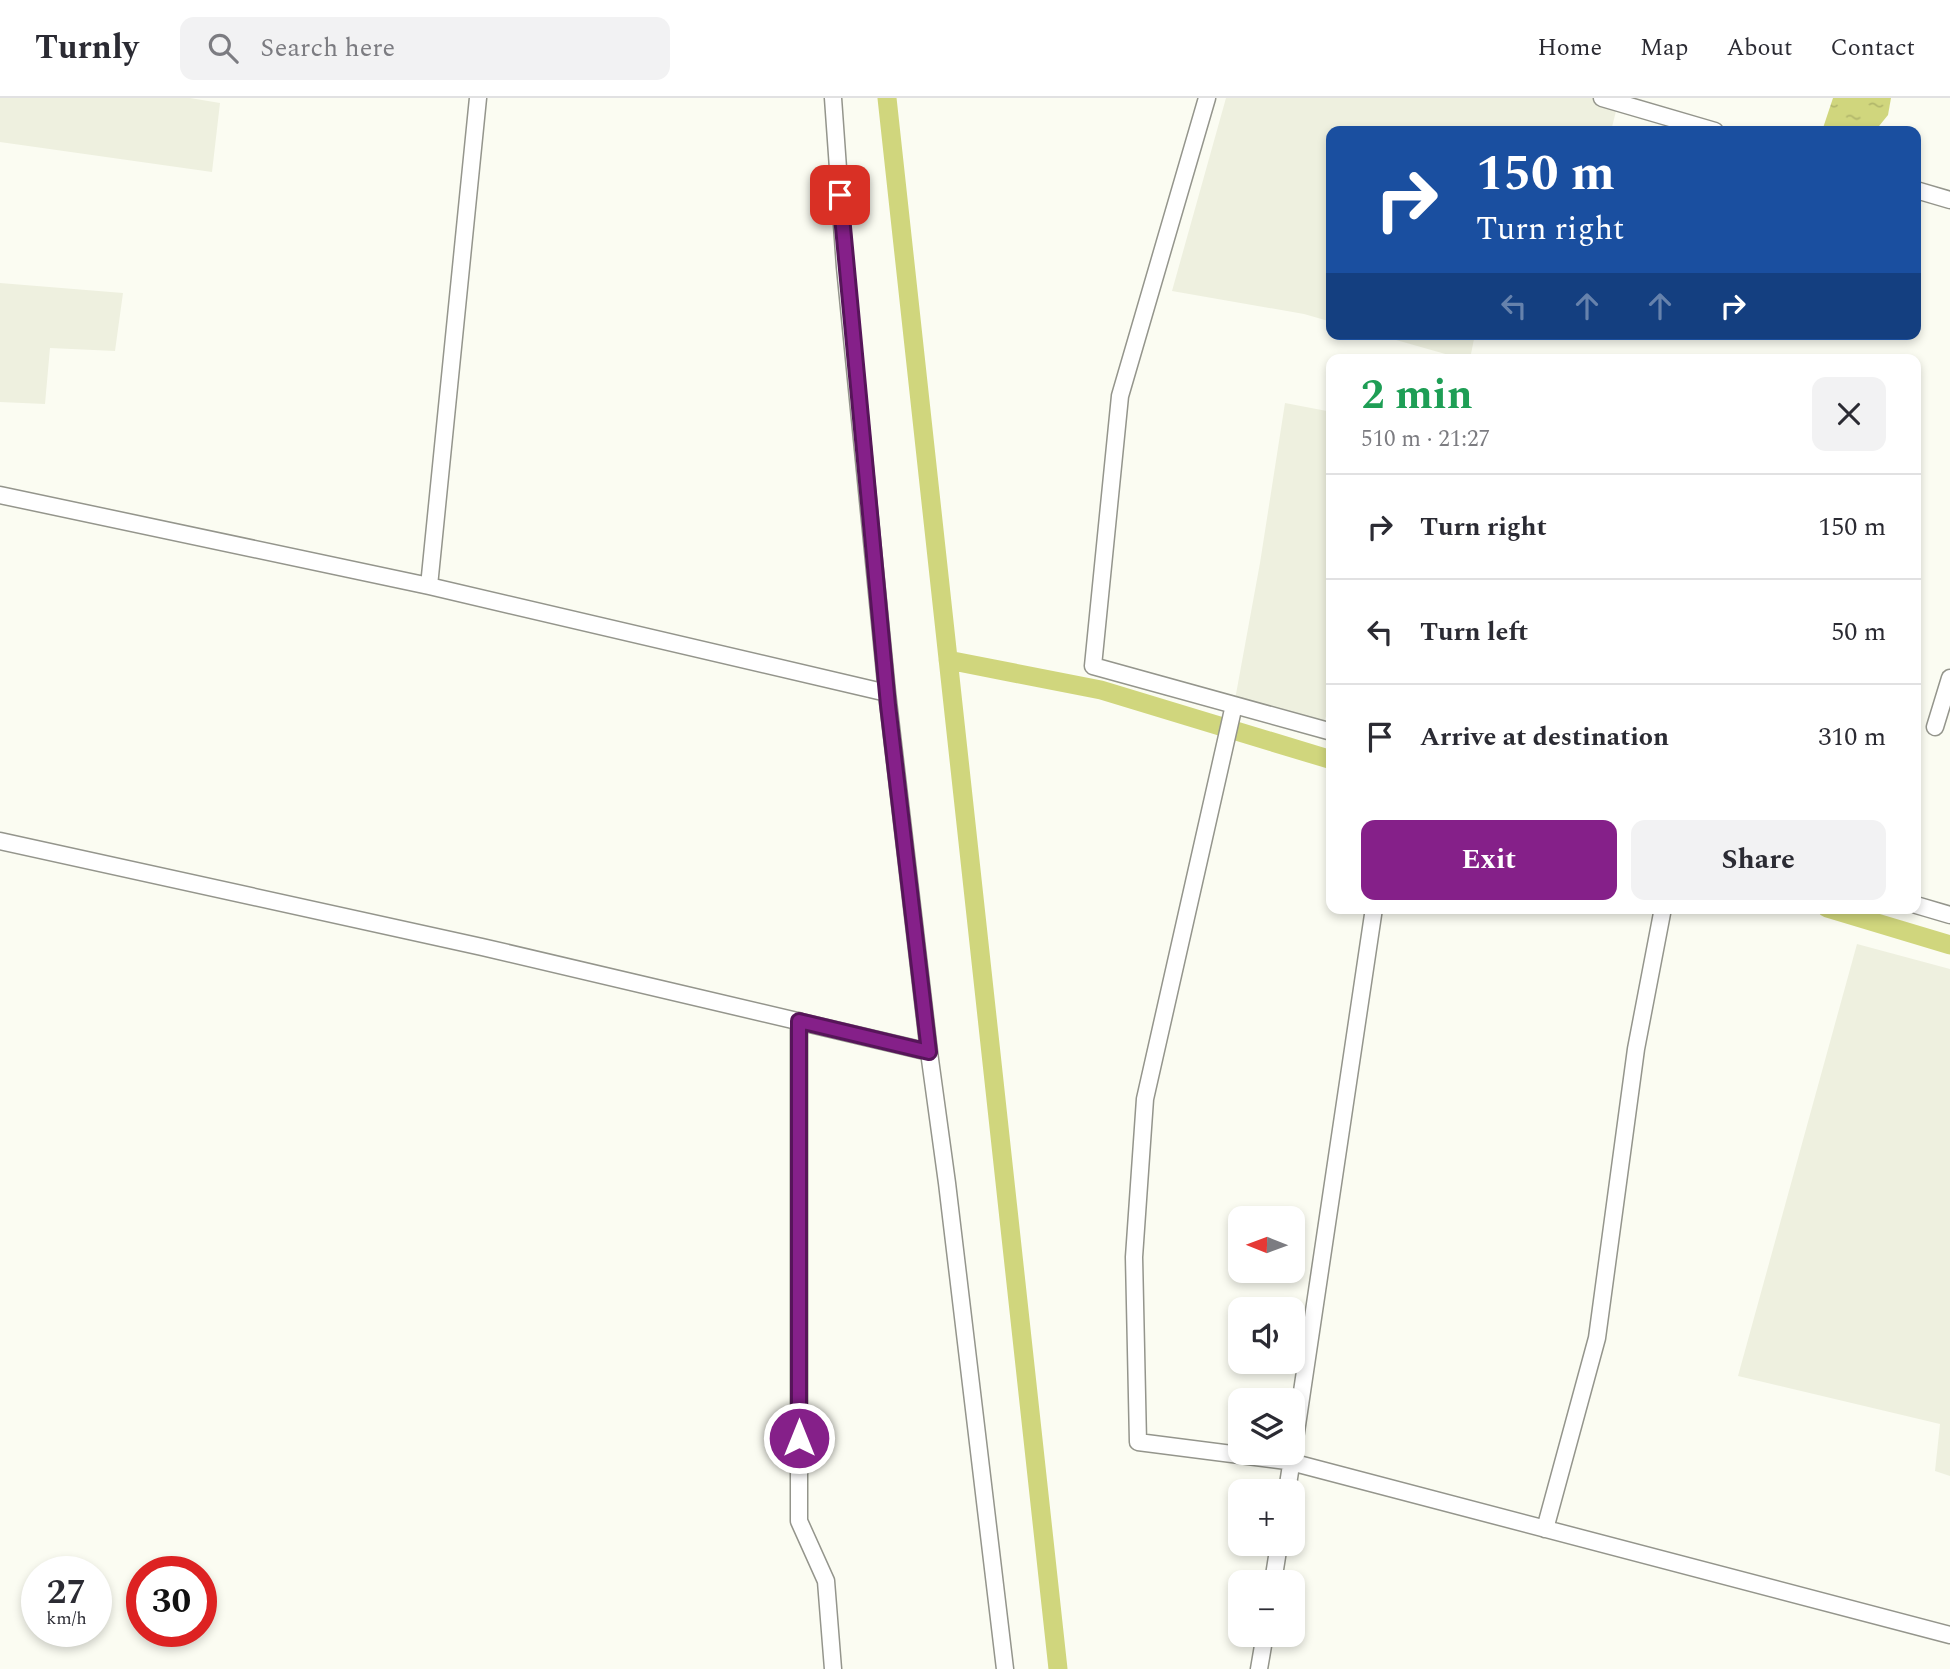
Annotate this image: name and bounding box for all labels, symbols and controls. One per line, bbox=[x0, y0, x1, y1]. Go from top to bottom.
search box bbox=[180, 17, 670, 80]
text: Turnly bbox=[35, 23, 138, 73]
text: Search here bbox=[260, 28, 395, 68]
icon: search bbox=[204, 29, 242, 67]
text: Home bbox=[1537, 30, 1602, 66]
text: Map bbox=[1640, 30, 1688, 66]
text: About bbox=[1726, 30, 1792, 66]
text: Contact bbox=[1830, 30, 1915, 66]
text: 150 m bbox=[1476, 137, 1615, 212]
icon: right bbox=[1361, 154, 1452, 245]
pin bbox=[810, 165, 870, 225]
icon: arrive bbox=[821, 176, 859, 214]
text: Turn right bbox=[1476, 205, 1624, 254]
icon: left bbox=[1495, 287, 1533, 325]
icon: ahead bbox=[1568, 287, 1606, 325]
icon: ahead bbox=[1641, 287, 1679, 325]
icon: right bbox=[1714, 287, 1752, 325]
text: 2 min bbox=[1361, 364, 1473, 427]
button: close bbox=[1812, 377, 1886, 451]
text: 510 m · 21:27 bbox=[1361, 422, 1490, 457]
text: Turn right bbox=[1420, 507, 1547, 547]
text: 150 m bbox=[1818, 507, 1886, 547]
icon: right bbox=[1361, 508, 1399, 546]
text: Turn left bbox=[1420, 612, 1528, 652]
text: 50 m bbox=[1831, 612, 1886, 652]
icon: left bbox=[1361, 613, 1399, 651]
text: Arrive at destination bbox=[1420, 717, 1669, 757]
text: 310 m bbox=[1818, 717, 1886, 757]
icon: arrive bbox=[1361, 718, 1399, 756]
button: Exit bbox=[1361, 820, 1617, 900]
button: Share bbox=[1631, 820, 1886, 900]
north arrow bbox=[1228, 1206, 1306, 1283]
map controls bbox=[1228, 1206, 1305, 1647]
button: sound bbox=[1228, 1297, 1305, 1374]
button: layers bbox=[1228, 1388, 1305, 1465]
position arrow bbox=[762, 1401, 836, 1475]
button: + bbox=[1228, 1479, 1305, 1556]
speed limit sign: 30 bbox=[126, 1556, 217, 1647]
text: 27 bbox=[47, 1566, 86, 1619]
button: − bbox=[1228, 1570, 1305, 1647]
text: km/h bbox=[46, 1605, 87, 1632]

